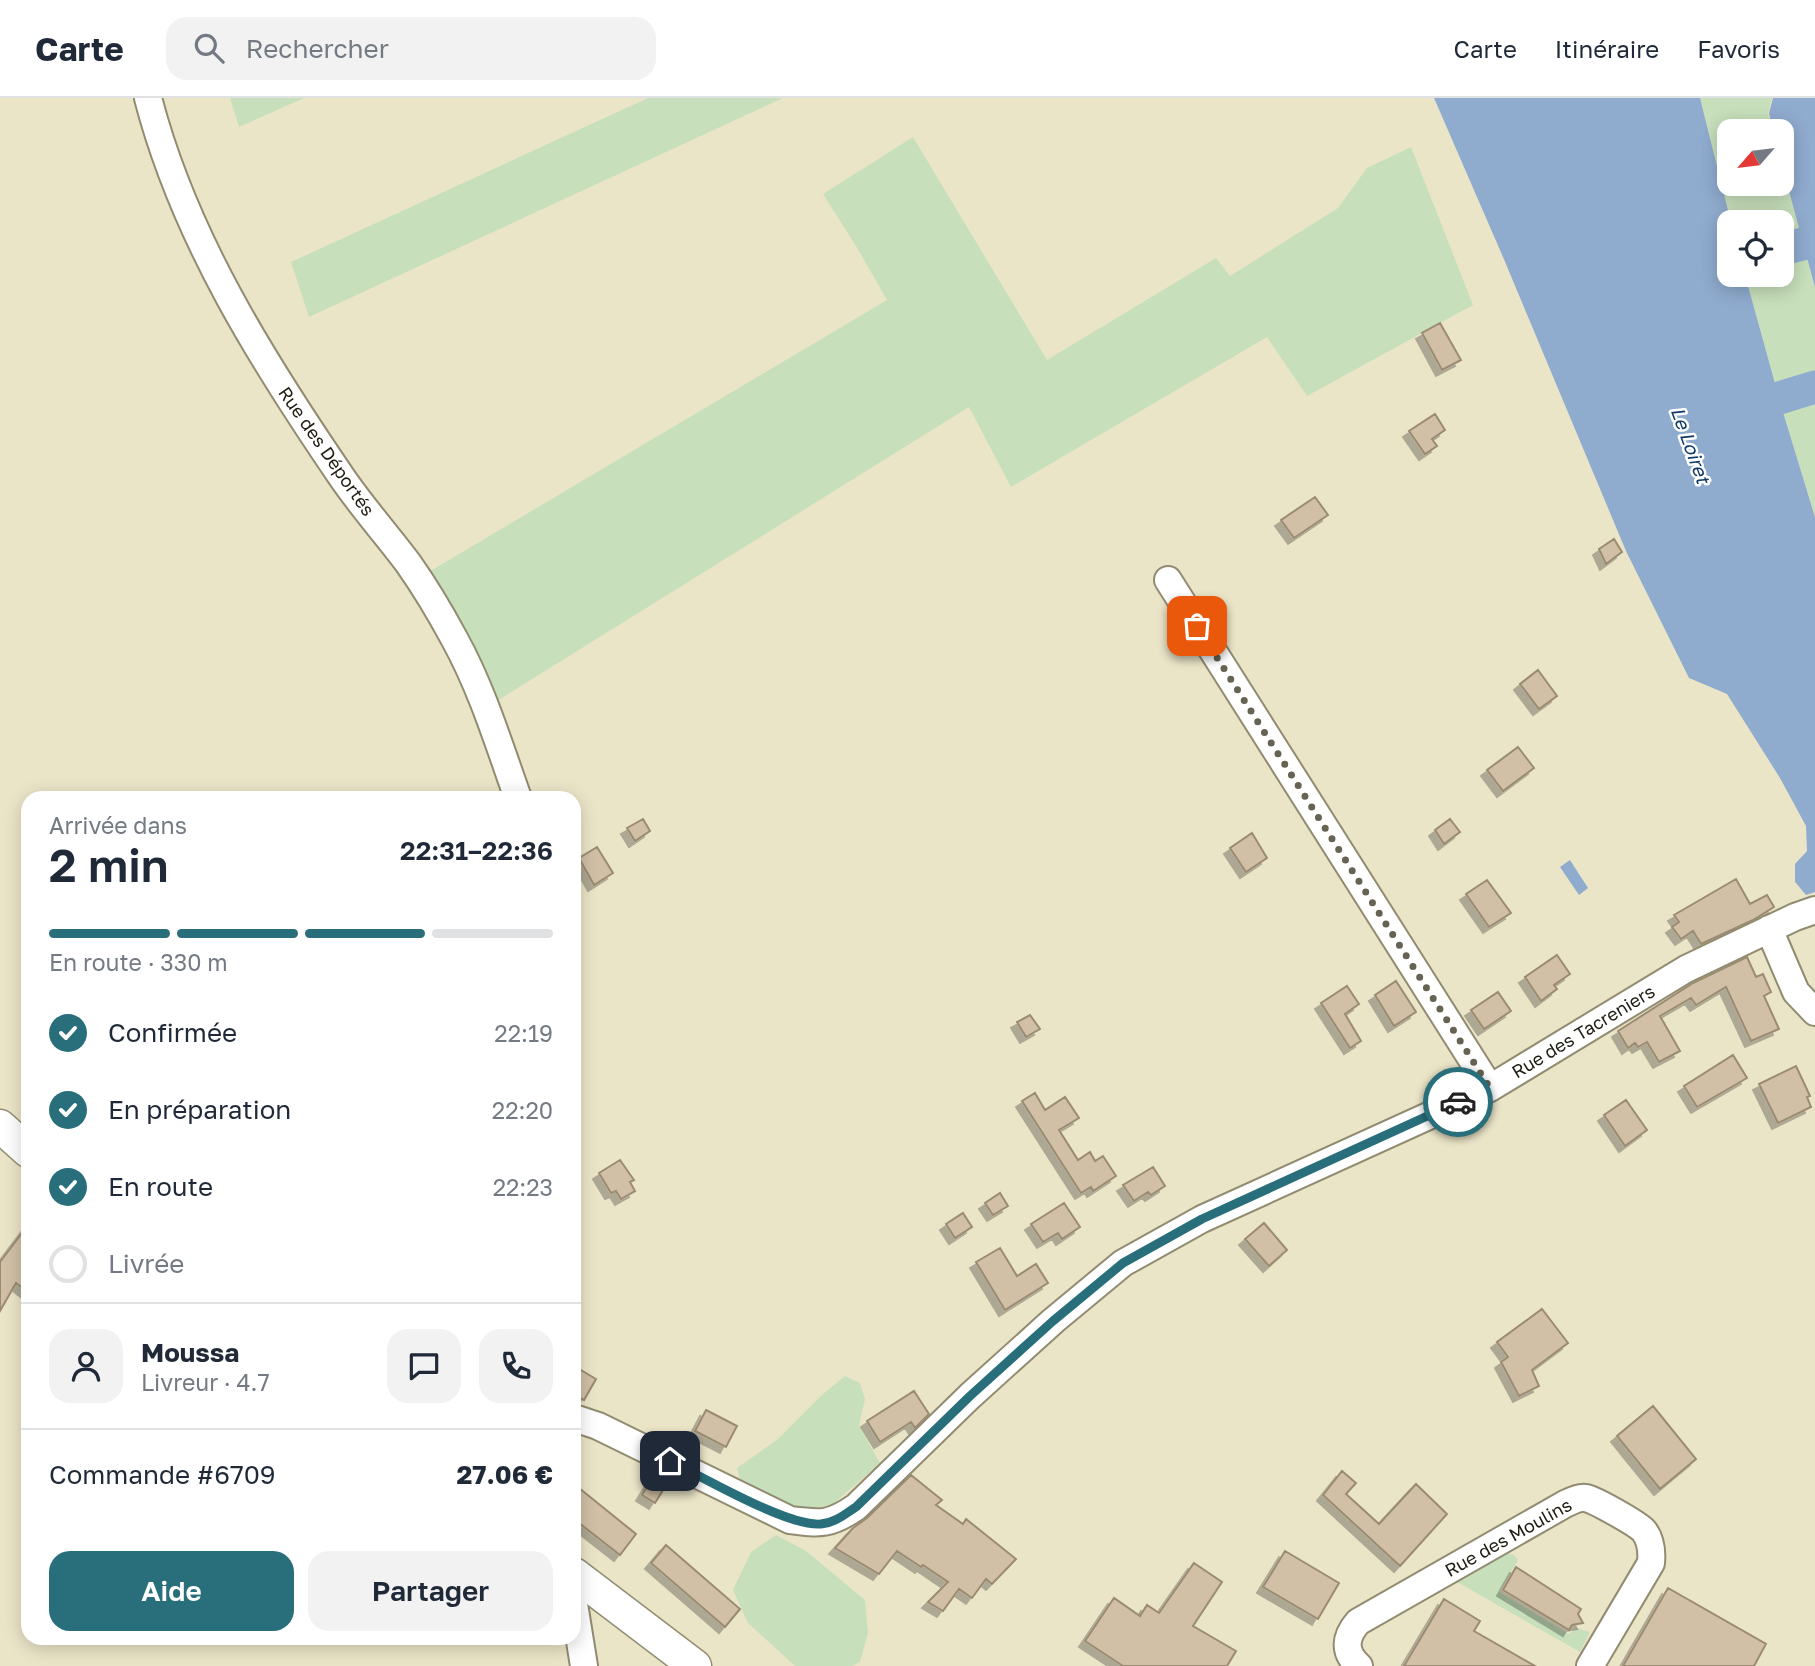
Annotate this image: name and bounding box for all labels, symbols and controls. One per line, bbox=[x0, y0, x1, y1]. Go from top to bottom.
search box bbox=[166, 17, 656, 80]
text: Carte bbox=[35, 29, 124, 68]
icon: search bbox=[190, 29, 228, 67]
text: Rechercher bbox=[246, 33, 389, 64]
text: Carte bbox=[1454, 34, 1517, 63]
text: Itinéraire bbox=[1555, 34, 1659, 63]
text: Favoris bbox=[1697, 34, 1780, 63]
north arrow bbox=[1717, 119, 1794, 196]
map controls bbox=[1717, 119, 1794, 287]
button: locate bbox=[1717, 210, 1794, 287]
street label: Rue des Déportés bbox=[274, 382, 380, 520]
water label: Le Loiret bbox=[1667, 404, 1716, 488]
pin bbox=[1167, 596, 1227, 656]
icon: bag bbox=[1178, 607, 1216, 645]
text: Arrivée dans bbox=[49, 811, 187, 839]
text: 22:31–22:36 bbox=[400, 835, 553, 866]
text: 2 min bbox=[49, 837, 169, 892]
text: En route · 330 m bbox=[49, 948, 228, 976]
street label: Rue des Tacreniers bbox=[1507, 980, 1659, 1082]
icon: check bbox=[49, 1014, 87, 1052]
text: Confirmée bbox=[108, 1017, 237, 1048]
text: 22:19 bbox=[494, 1019, 553, 1047]
courier bbox=[1423, 1067, 1493, 1137]
icon: car bbox=[1439, 1083, 1477, 1121]
icon: check bbox=[49, 1091, 87, 1129]
text: En préparation bbox=[108, 1094, 291, 1125]
text: 22:20 bbox=[492, 1096, 553, 1124]
icon: check bbox=[49, 1168, 87, 1206]
text: En route bbox=[108, 1171, 213, 1202]
text: 22:23 bbox=[493, 1173, 553, 1201]
text: Livrée bbox=[108, 1248, 184, 1279]
button: person bbox=[49, 1329, 123, 1403]
button: chat bbox=[387, 1329, 461, 1403]
button: phone bbox=[479, 1329, 553, 1403]
text: Moussa bbox=[141, 1337, 239, 1368]
text: Livreur · 4.7 bbox=[141, 1368, 270, 1396]
pin bbox=[640, 1431, 700, 1491]
icon: home bbox=[651, 1442, 689, 1480]
text: Commande #6709 bbox=[49, 1459, 276, 1490]
text: 27.06 € bbox=[456, 1459, 553, 1490]
street label: Rue des Moulins bbox=[1441, 1493, 1575, 1581]
button: Aide bbox=[49, 1551, 294, 1631]
button: Partager bbox=[308, 1551, 553, 1631]

